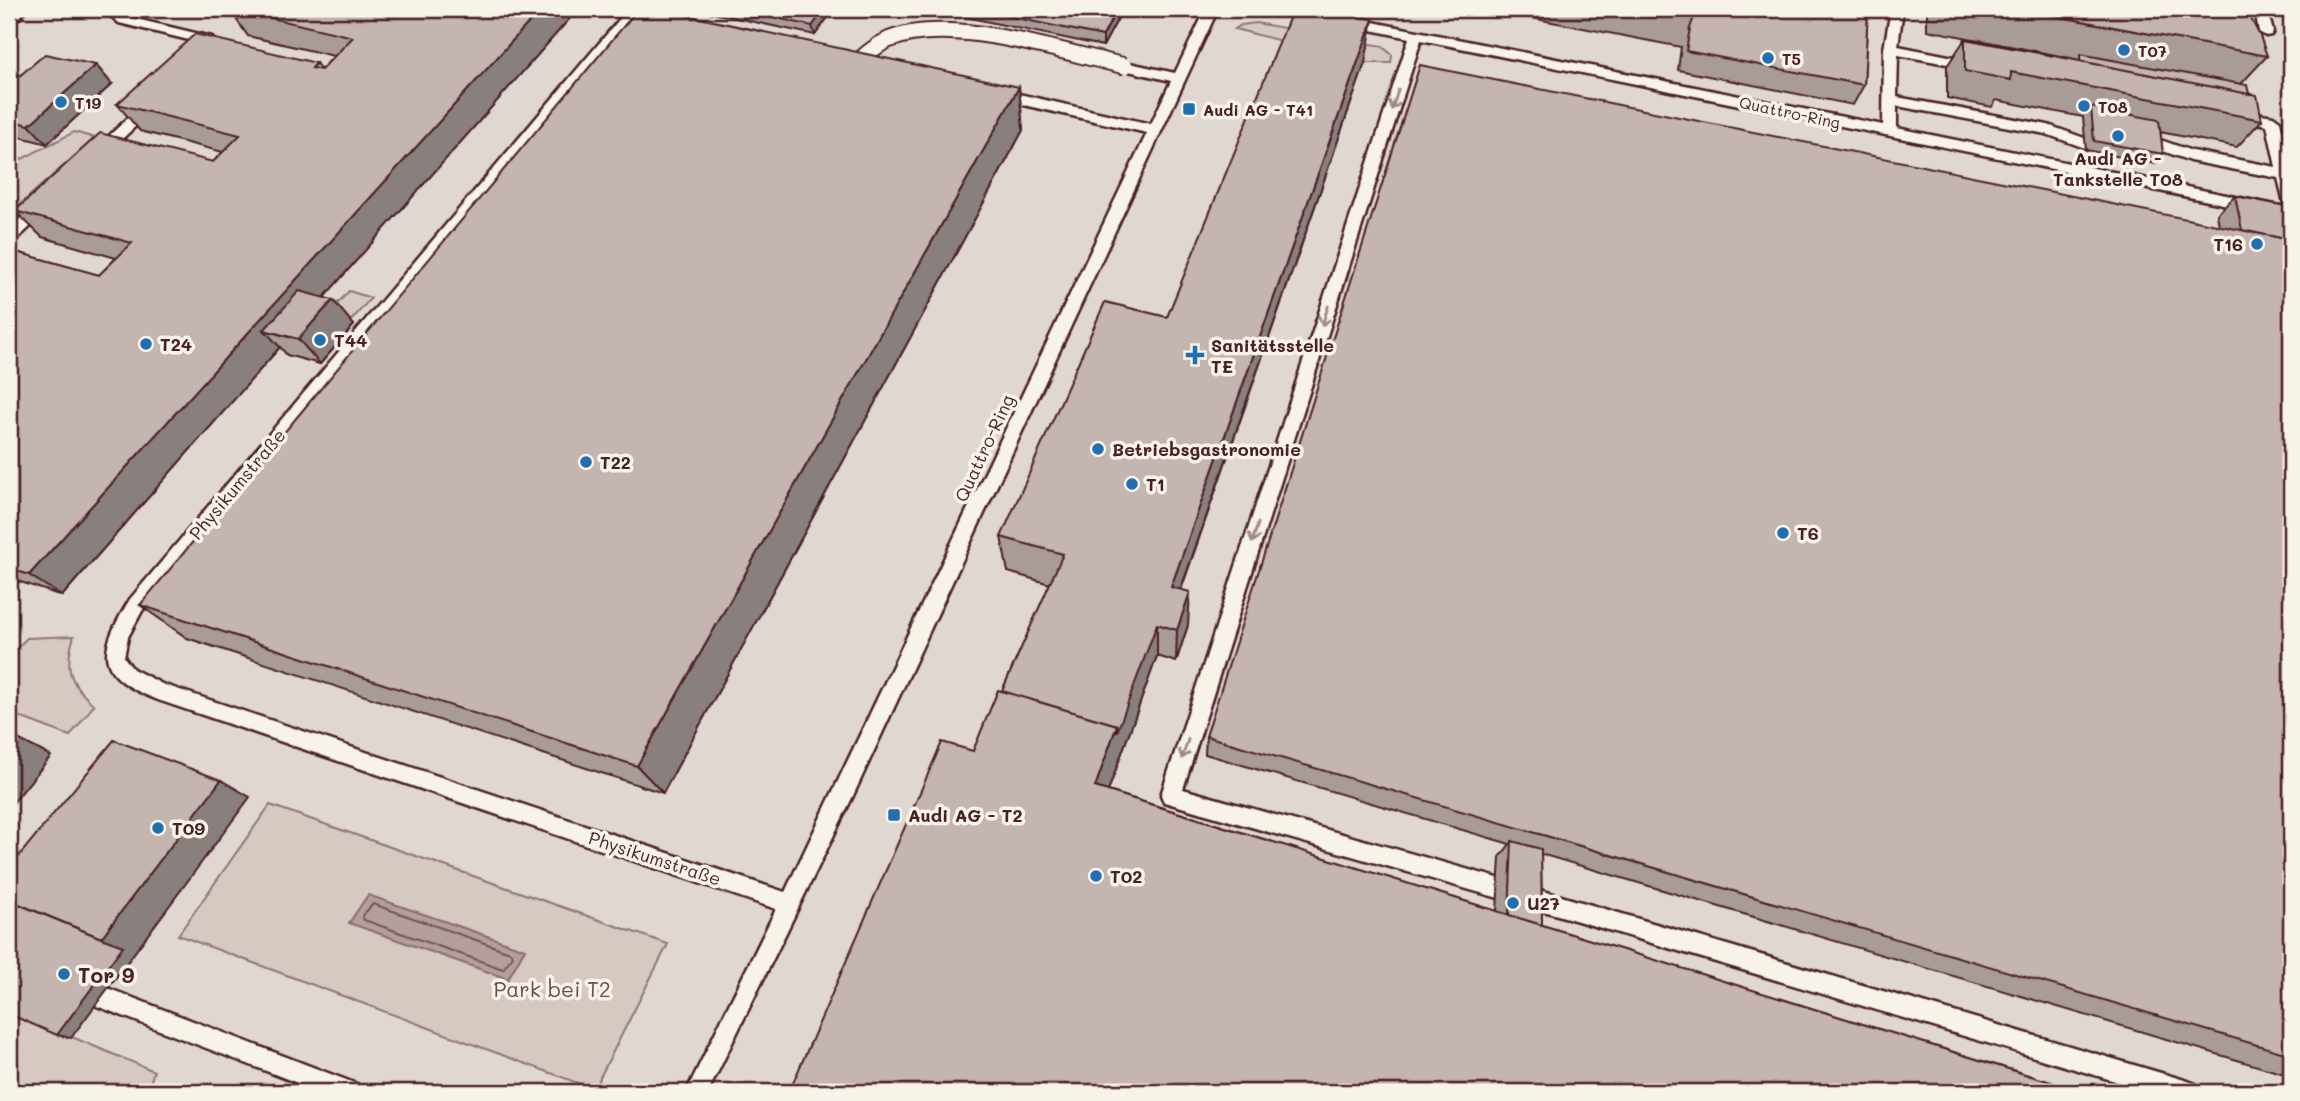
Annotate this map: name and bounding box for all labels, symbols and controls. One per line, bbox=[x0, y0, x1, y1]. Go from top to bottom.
place label: T07 bbox=[2138, 40, 2167, 61]
marker: T07 bbox=[2116, 42, 2132, 58]
place label: T5 bbox=[1782, 48, 1801, 69]
marker: T5 bbox=[1760, 50, 1776, 66]
one-way arrow bbox=[1388, 88, 1400, 110]
street label: Quattro-Ring bbox=[1738, 91, 1842, 133]
place label: T19 bbox=[75, 92, 102, 113]
marker: T19 bbox=[53, 94, 69, 110]
place label: T08 bbox=[2098, 96, 2128, 117]
marker: T08 bbox=[2076, 98, 2092, 114]
place label: Audi AG - T41 bbox=[1203, 99, 1313, 120]
marker: Audi AG - T41 bbox=[1181, 101, 1197, 117]
marker: Audi AG - Tankstelle T08 bbox=[2110, 128, 2126, 144]
place label: Audi AG - Tankstelle T08 bbox=[2053, 146, 2183, 191]
place label: T16 bbox=[2213, 232, 2243, 256]
marker: T16 bbox=[2249, 236, 2265, 252]
one-way arrow bbox=[1318, 305, 1331, 327]
place label: T44 bbox=[334, 328, 367, 352]
place label: T24 bbox=[160, 332, 192, 356]
marker: T44 bbox=[312, 332, 328, 348]
place label: Sanitätsstelle TE bbox=[1211, 333, 1334, 378]
marker: T24 bbox=[138, 336, 154, 352]
marker: Sanitätsstelle TE bbox=[1185, 345, 1205, 365]
street label: Quattro-Ring bbox=[949, 390, 1019, 506]
street label: Physikumstraße bbox=[183, 423, 291, 545]
place label: Betriebsgastronomie bbox=[1112, 437, 1301, 461]
marker: Betriebsgastronomie bbox=[1090, 441, 1106, 457]
place label: T22 bbox=[600, 450, 631, 474]
marker: T22 bbox=[578, 454, 594, 470]
place label: T1 bbox=[1146, 472, 1165, 496]
marker: T1 bbox=[1124, 476, 1140, 492]
one-way arrow bbox=[1248, 521, 1260, 543]
place label: T6 bbox=[1797, 521, 1819, 545]
marker: T6 bbox=[1775, 525, 1791, 541]
one-way arrow bbox=[1178, 738, 1191, 760]
place label: Audi AG - T2 bbox=[908, 803, 1022, 827]
marker: Audi AG - T2 bbox=[886, 807, 902, 823]
place label: T09 bbox=[172, 816, 205, 840]
marker: T09 bbox=[150, 820, 166, 836]
street label: Physikumstraße bbox=[586, 825, 724, 891]
place label: T02 bbox=[1110, 864, 1142, 888]
marker: T02 bbox=[1088, 868, 1104, 884]
place label: U27 bbox=[1527, 891, 1560, 915]
marker: U27 bbox=[1505, 895, 1521, 911]
place label: Tor 9 bbox=[78, 961, 135, 988]
marker: Tor 9 bbox=[56, 966, 72, 982]
park label: Park bei T2 bbox=[493, 975, 611, 1002]

